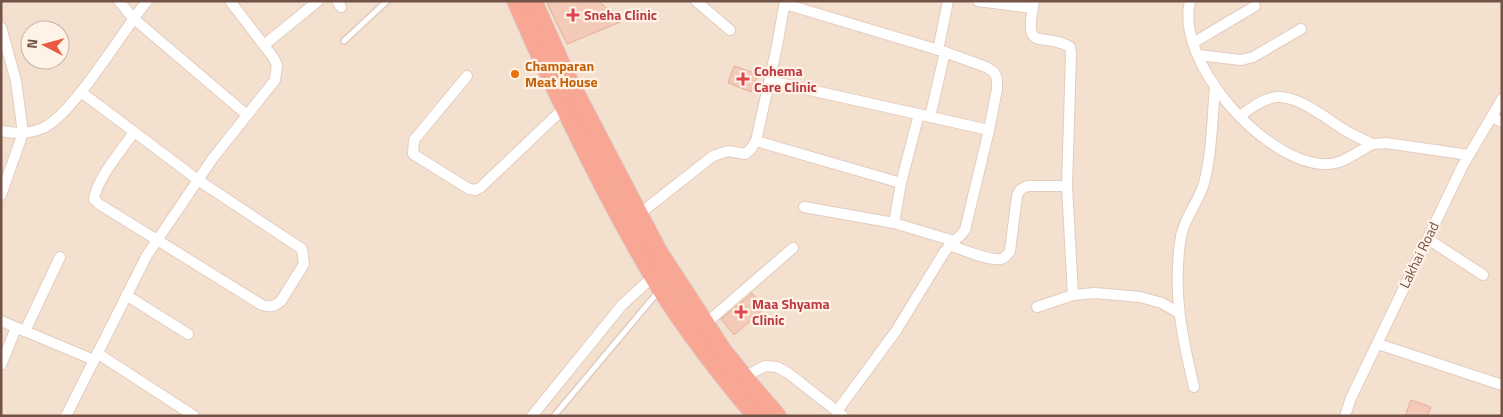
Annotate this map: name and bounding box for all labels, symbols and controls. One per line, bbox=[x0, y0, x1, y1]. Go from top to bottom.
place label: Sneha Clinic bbox=[584, 4, 657, 25]
marker: Sneha Clinic bbox=[566, 8, 580, 22]
north arrow bbox=[20, 20, 70, 70]
text: N bbox=[21, 38, 43, 50]
place label: Champaran Meat House bbox=[525, 55, 598, 92]
place label: Cohema Care Clinic bbox=[754, 60, 817, 97]
marker: Champaran Meat House bbox=[509, 68, 521, 80]
marker: Cohema Care Clinic bbox=[736, 72, 750, 86]
street label: Lakhai Road bbox=[1393, 218, 1444, 291]
place label: Maa Shyama Clinic bbox=[752, 293, 830, 330]
marker: Maa Shyama Clinic bbox=[734, 305, 748, 319]

